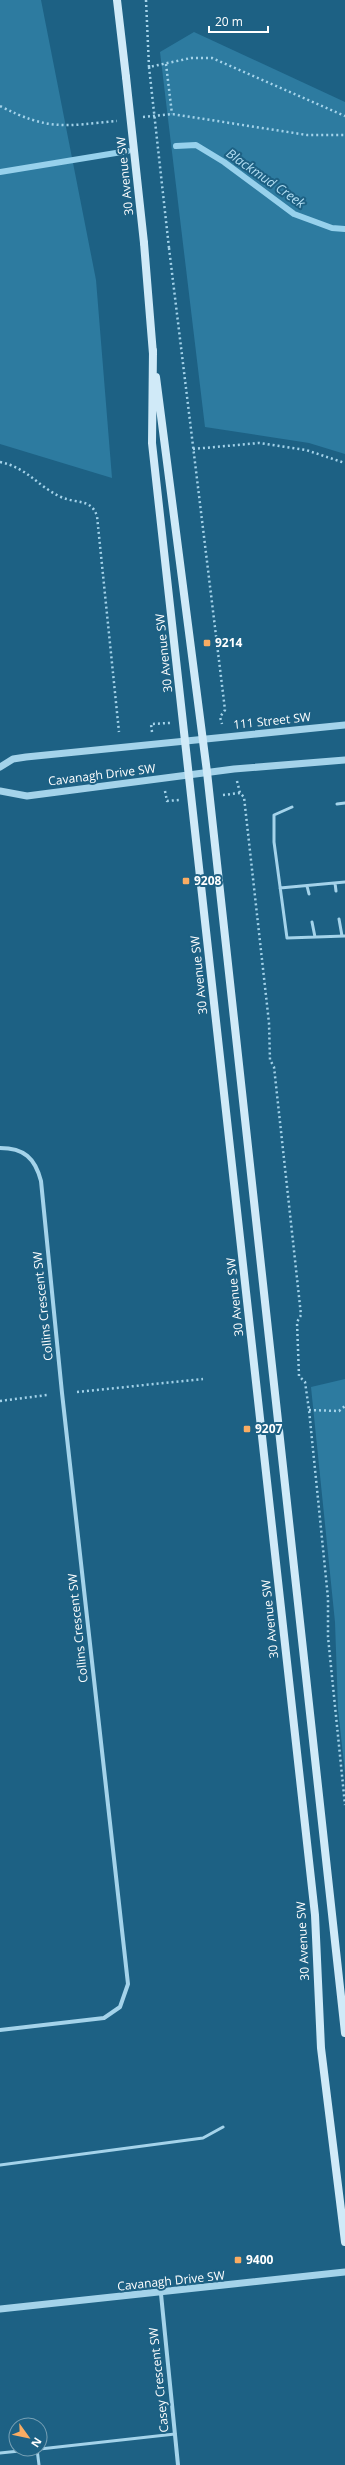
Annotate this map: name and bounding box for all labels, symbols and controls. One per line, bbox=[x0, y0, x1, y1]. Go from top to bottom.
scale bar bbox=[209, 8, 268, 34]
text: 20 m bbox=[215, 13, 243, 30]
street label: 30 Avenue SW bbox=[112, 136, 137, 216]
water label: Blackmud Creek bbox=[223, 144, 310, 212]
street label: 30 Avenue SW bbox=[151, 613, 176, 693]
place label: 9214 bbox=[215, 634, 243, 651]
marker: 9214 bbox=[202, 638, 212, 648]
street label: 111 Street SW bbox=[232, 708, 312, 733]
street label: Cavanagh Drive SW bbox=[47, 759, 157, 790]
place label: 9208 bbox=[194, 872, 222, 889]
marker: 9208 bbox=[181, 876, 191, 886]
street label: 30 Avenue SW bbox=[186, 935, 211, 1015]
street label: Collins Crescent SW bbox=[28, 1251, 57, 1362]
street label: 30 Avenue SW bbox=[222, 1257, 247, 1337]
place label: 9207 bbox=[255, 1420, 283, 1437]
marker: 9207 bbox=[242, 1424, 252, 1434]
street label: Collins Crescent SW bbox=[63, 1573, 92, 1684]
street label: 30 Avenue SW bbox=[257, 1579, 282, 1659]
street label: 30 Avenue SW bbox=[292, 1901, 313, 1981]
place label: 9400 bbox=[246, 2251, 274, 2268]
marker: 9400 bbox=[233, 2255, 243, 2265]
street label: Cavanagh Drive SW bbox=[116, 2266, 226, 2295]
street label: Casey Crescent SW bbox=[145, 2327, 172, 2433]
north arrow bbox=[8, 2417, 48, 2457]
text: N bbox=[28, 2435, 46, 2451]

